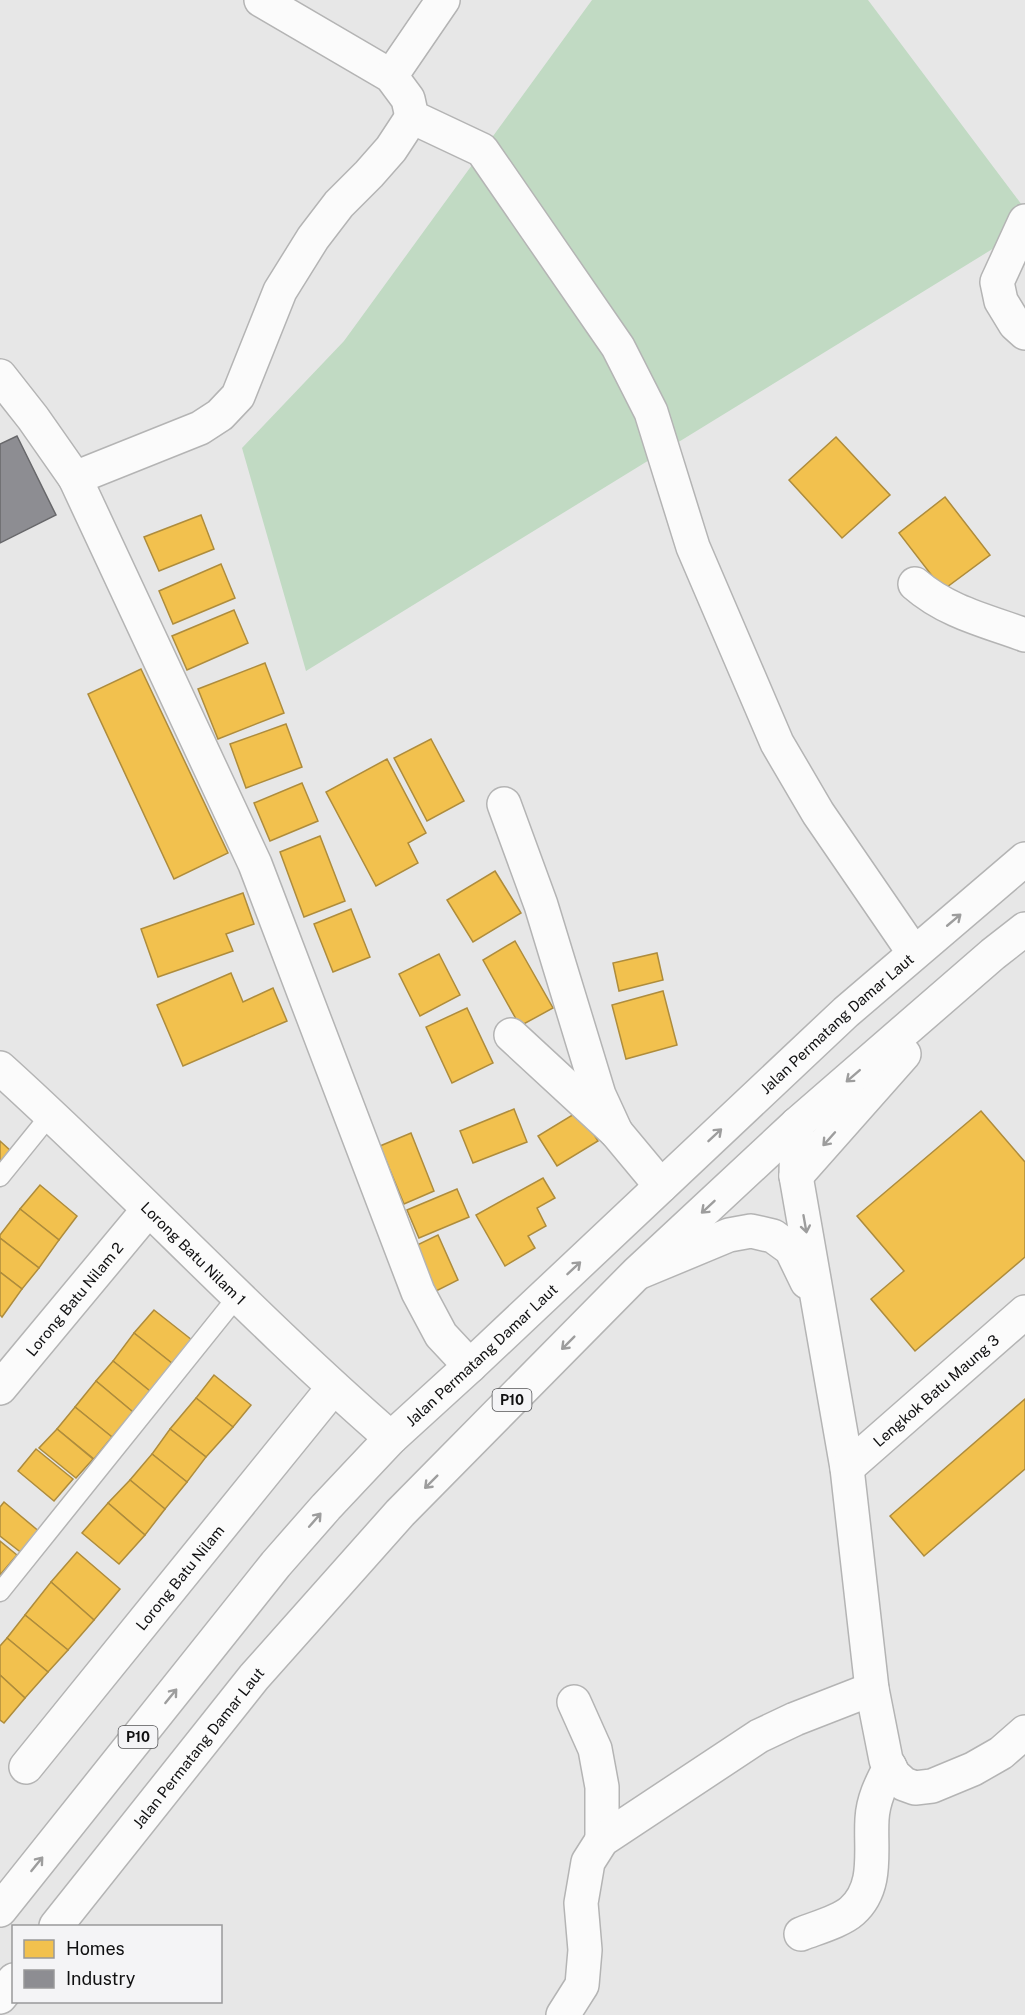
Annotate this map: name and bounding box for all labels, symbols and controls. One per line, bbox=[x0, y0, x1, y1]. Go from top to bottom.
one-way arrow bbox=[946, 913, 961, 927]
street label: Jalan Permatang Damar Laut bbox=[757, 950, 917, 1097]
one-way arrow bbox=[846, 1069, 861, 1083]
one-way arrow bbox=[708, 1128, 723, 1142]
one-way arrow bbox=[822, 1131, 836, 1146]
street label: Lorong Batu Nilam 1 bbox=[138, 1198, 250, 1308]
one-way arrow bbox=[701, 1200, 716, 1214]
one-way arrow bbox=[800, 1213, 811, 1233]
street label: Lorong Batu Nilam 2 bbox=[22, 1239, 126, 1359]
one-way arrow bbox=[566, 1261, 581, 1276]
street label: Jalan Permatang Damar Laut bbox=[402, 1280, 560, 1429]
street label: Lengkok Batu Maung 3 bbox=[870, 1331, 1002, 1450]
one-way arrow bbox=[561, 1335, 576, 1350]
road number: P10 bbox=[492, 1389, 532, 1411]
one-way arrow bbox=[424, 1474, 439, 1489]
one-way arrow bbox=[308, 1512, 321, 1528]
street label: Lorong Batu Nilam bbox=[132, 1522, 227, 1633]
street label: Jalan Permatang Damar Laut bbox=[129, 1664, 267, 1831]
one-way arrow bbox=[165, 1688, 178, 1704]
road number: P10 bbox=[118, 1726, 158, 1748]
one-way arrow bbox=[30, 1857, 43, 1873]
legend bbox=[12, 1925, 222, 2003]
text: Homes bbox=[66, 1938, 125, 1959]
text: Industry bbox=[66, 1968, 136, 1989]

